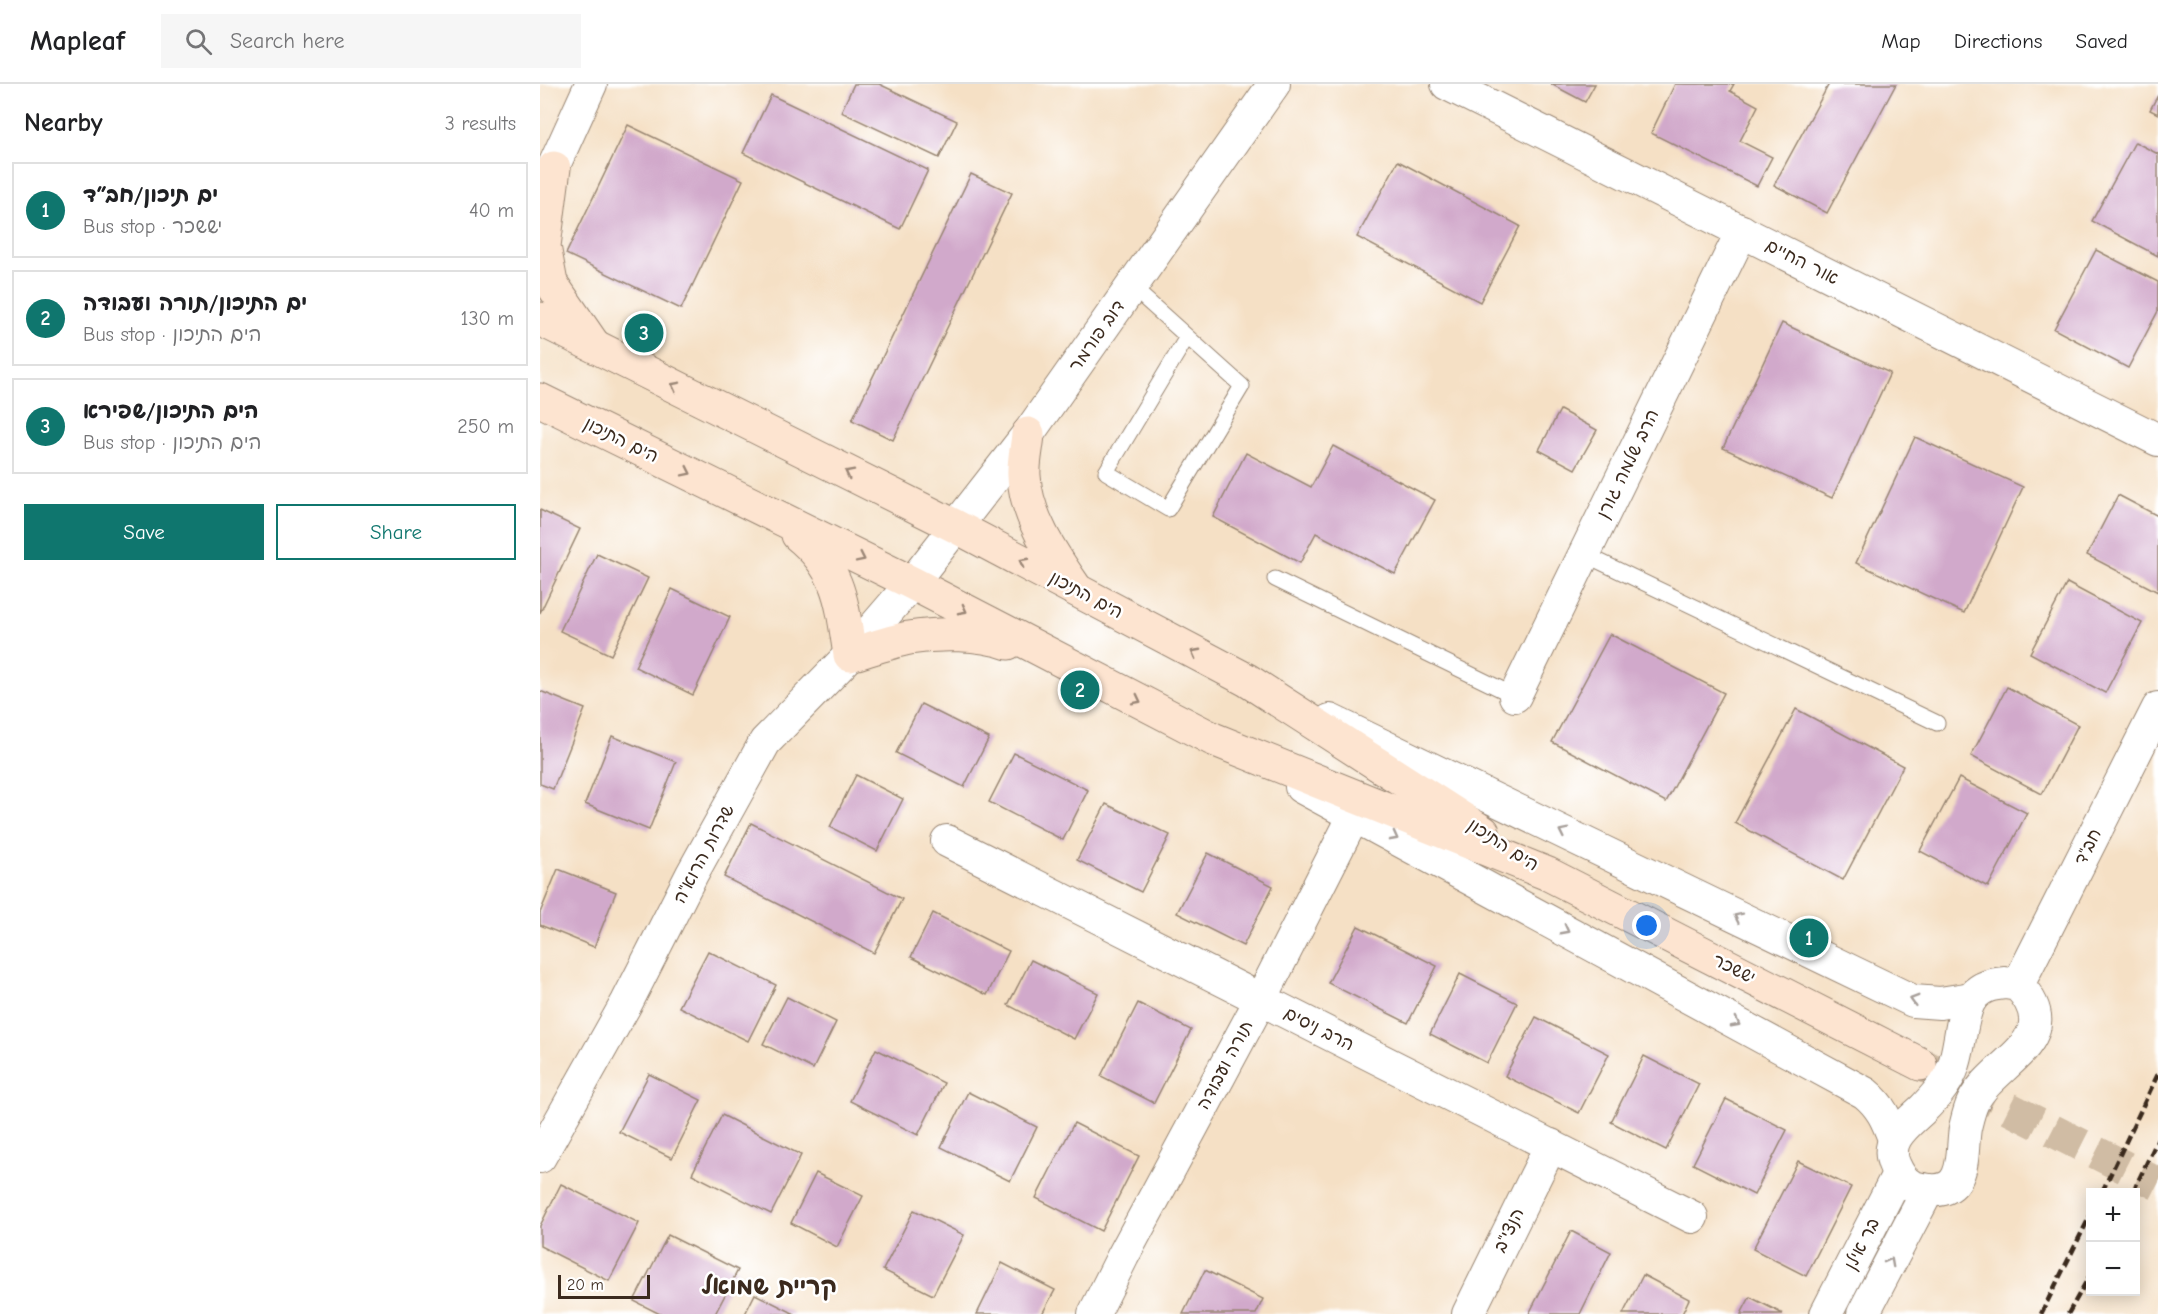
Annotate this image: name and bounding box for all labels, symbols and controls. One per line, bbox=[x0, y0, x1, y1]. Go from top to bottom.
search box bbox=[161, 14, 581, 68]
text: Mapleaf bbox=[30, 25, 125, 57]
icon: search bbox=[182, 25, 215, 58]
text: Search here bbox=[230, 28, 344, 54]
text: Map bbox=[1881, 29, 1921, 53]
text: Directions bbox=[1954, 29, 2043, 53]
text: Saved bbox=[2076, 29, 2128, 53]
text: Nearby bbox=[24, 108, 103, 138]
text: 3 results bbox=[445, 112, 516, 135]
text: ים תיכון/חב״ד bbox=[83, 182, 218, 208]
text: 1 bbox=[42, 199, 49, 222]
text: 40 m bbox=[469, 199, 514, 222]
text: Bus stop · יששכר bbox=[83, 215, 222, 238]
street label: אור החיים bbox=[1762, 235, 1842, 289]
text: ים התיכון/תורה ועבודה bbox=[83, 290, 307, 316]
street label: דוב פורמר bbox=[1065, 296, 1129, 376]
text: 2 bbox=[41, 307, 50, 330]
text: 130 m bbox=[461, 307, 514, 330]
pin: 3 bbox=[624, 310, 664, 356]
text: Bus stop · הים התיכון bbox=[83, 323, 261, 346]
one-way arrow bbox=[670, 382, 681, 394]
text: הים התיכון/שפירא bbox=[83, 398, 259, 424]
street label: הרב שלמה גורן bbox=[1593, 406, 1663, 522]
street label: הים התיכון bbox=[580, 413, 662, 467]
text: 3 bbox=[41, 415, 50, 438]
text: 250 m bbox=[457, 415, 514, 438]
text: Bus stop · הים התיכון bbox=[83, 431, 261, 454]
one-way arrow bbox=[680, 465, 691, 476]
one-way arrow bbox=[844, 469, 855, 481]
button: Save bbox=[24, 504, 264, 560]
button: Share bbox=[276, 504, 516, 560]
one-way arrow bbox=[855, 551, 866, 563]
one-way arrow bbox=[1019, 558, 1029, 569]
street label: הים התיכון bbox=[1046, 567, 1126, 623]
one-way arrow bbox=[957, 603, 968, 614]
one-way arrow bbox=[1191, 649, 1202, 660]
pin: 2 bbox=[1060, 668, 1100, 712]
one-way arrow bbox=[1130, 692, 1141, 704]
street label: שדרות הרוא"ה bbox=[669, 801, 739, 907]
street label: הים התיכון bbox=[1464, 814, 1542, 876]
street label: חב"ד bbox=[2070, 825, 2106, 869]
one-way arrow bbox=[1558, 828, 1569, 840]
one-way arrow bbox=[1387, 830, 1398, 841]
your location bbox=[1632, 911, 1661, 940]
one-way arrow bbox=[1734, 913, 1745, 925]
pin: 1 bbox=[1790, 916, 1828, 960]
one-way arrow bbox=[1559, 923, 1569, 934]
street label: יששכר bbox=[1709, 949, 1759, 989]
one-way arrow bbox=[1909, 995, 1920, 1007]
street label: הרב ניסים bbox=[1280, 1002, 1358, 1056]
one-way arrow bbox=[1730, 1016, 1741, 1027]
street label: תורה ועבודה bbox=[1193, 1017, 1257, 1113]
map controls bbox=[2086, 1188, 2140, 1296]
button: + bbox=[2086, 1188, 2140, 1242]
street label: הנצי"ב bbox=[1489, 1204, 1529, 1256]
street label: בר אילן bbox=[1840, 1215, 1884, 1273]
button: − bbox=[2086, 1242, 2140, 1296]
one-way arrow bbox=[1883, 1258, 1894, 1268]
scale bar bbox=[558, 1272, 650, 1300]
district label: קריית שמואל bbox=[701, 1272, 837, 1301]
text: 20 m bbox=[567, 1276, 604, 1294]

